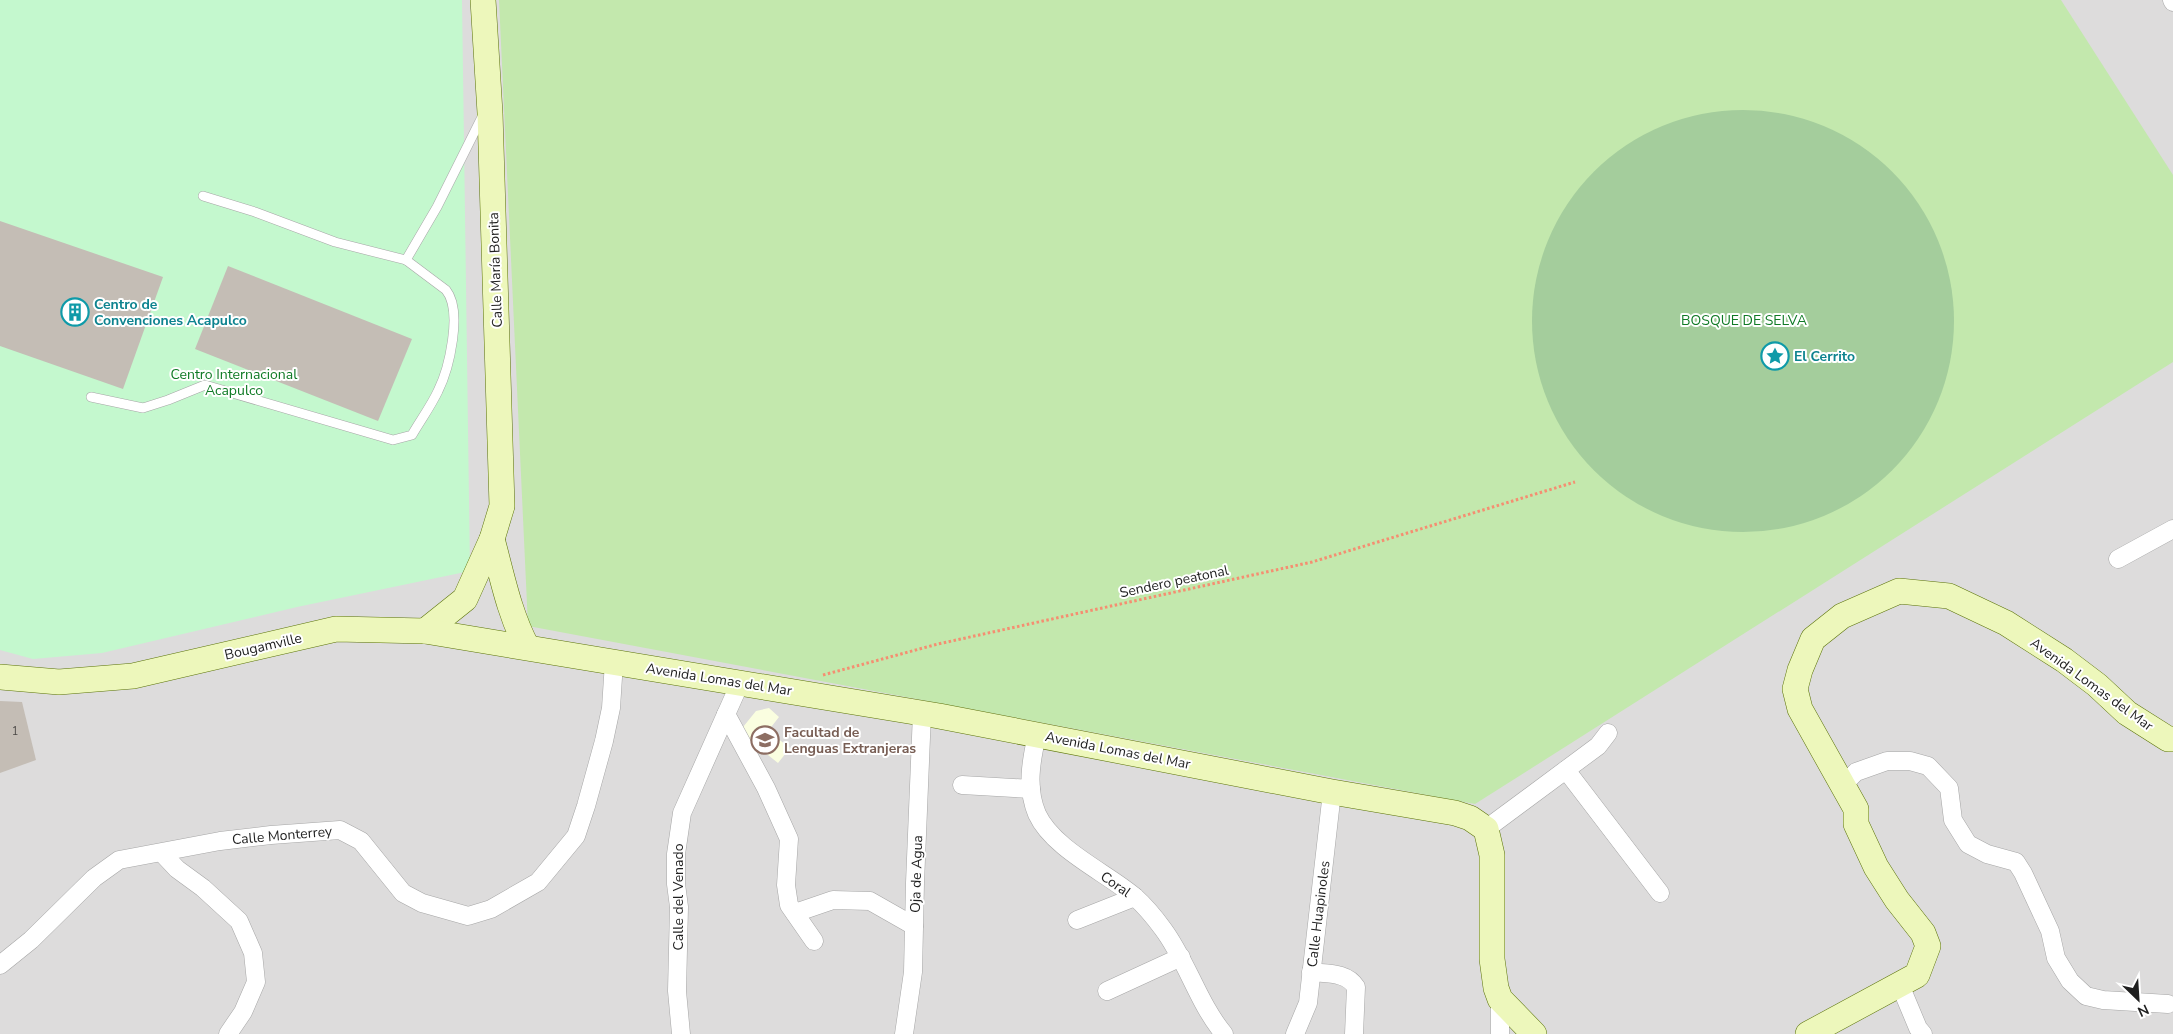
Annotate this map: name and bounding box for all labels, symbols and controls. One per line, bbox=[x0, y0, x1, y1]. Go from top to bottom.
street label: Calle María Bonita bbox=[484, 212, 507, 328]
place label: Centro de Convenciones Acapulco bbox=[94, 295, 247, 330]
building icon: Centro de Convenciones Acapulco bbox=[60, 297, 90, 327]
park label: BOSQUE DE SELVA bbox=[1681, 311, 1807, 330]
place icon: El Cerrito bbox=[1760, 341, 1790, 371]
place label: El Cerrito bbox=[1794, 347, 1855, 366]
park label: Centro Internacional Acapulco bbox=[171, 365, 298, 400]
street label: Sendero peatonal bbox=[1118, 560, 1231, 602]
street label: Bougamville bbox=[223, 628, 304, 665]
street label: Avenida Lomas del Mar bbox=[2026, 633, 2157, 735]
street label: Avenida Lomas del Mar bbox=[645, 659, 793, 700]
place label: Facultad de Lenguas Extranjeras bbox=[784, 723, 916, 758]
house number: 1 bbox=[12, 724, 18, 739]
school or university icon: Facultad de Lenguas Extranjeras bbox=[750, 725, 780, 755]
street label: Avenida Lomas del Mar bbox=[1044, 727, 1192, 774]
street label: Calle Monterrey bbox=[231, 822, 334, 849]
street label: Oja de Agua bbox=[906, 835, 927, 913]
street label: Calle del Venado bbox=[669, 843, 688, 950]
street label: Calle Huapinoles bbox=[1303, 859, 1334, 968]
street label: Coral bbox=[1097, 867, 1135, 902]
north arrow bbox=[2113, 974, 2163, 1024]
text: N bbox=[2135, 1000, 2152, 1021]

